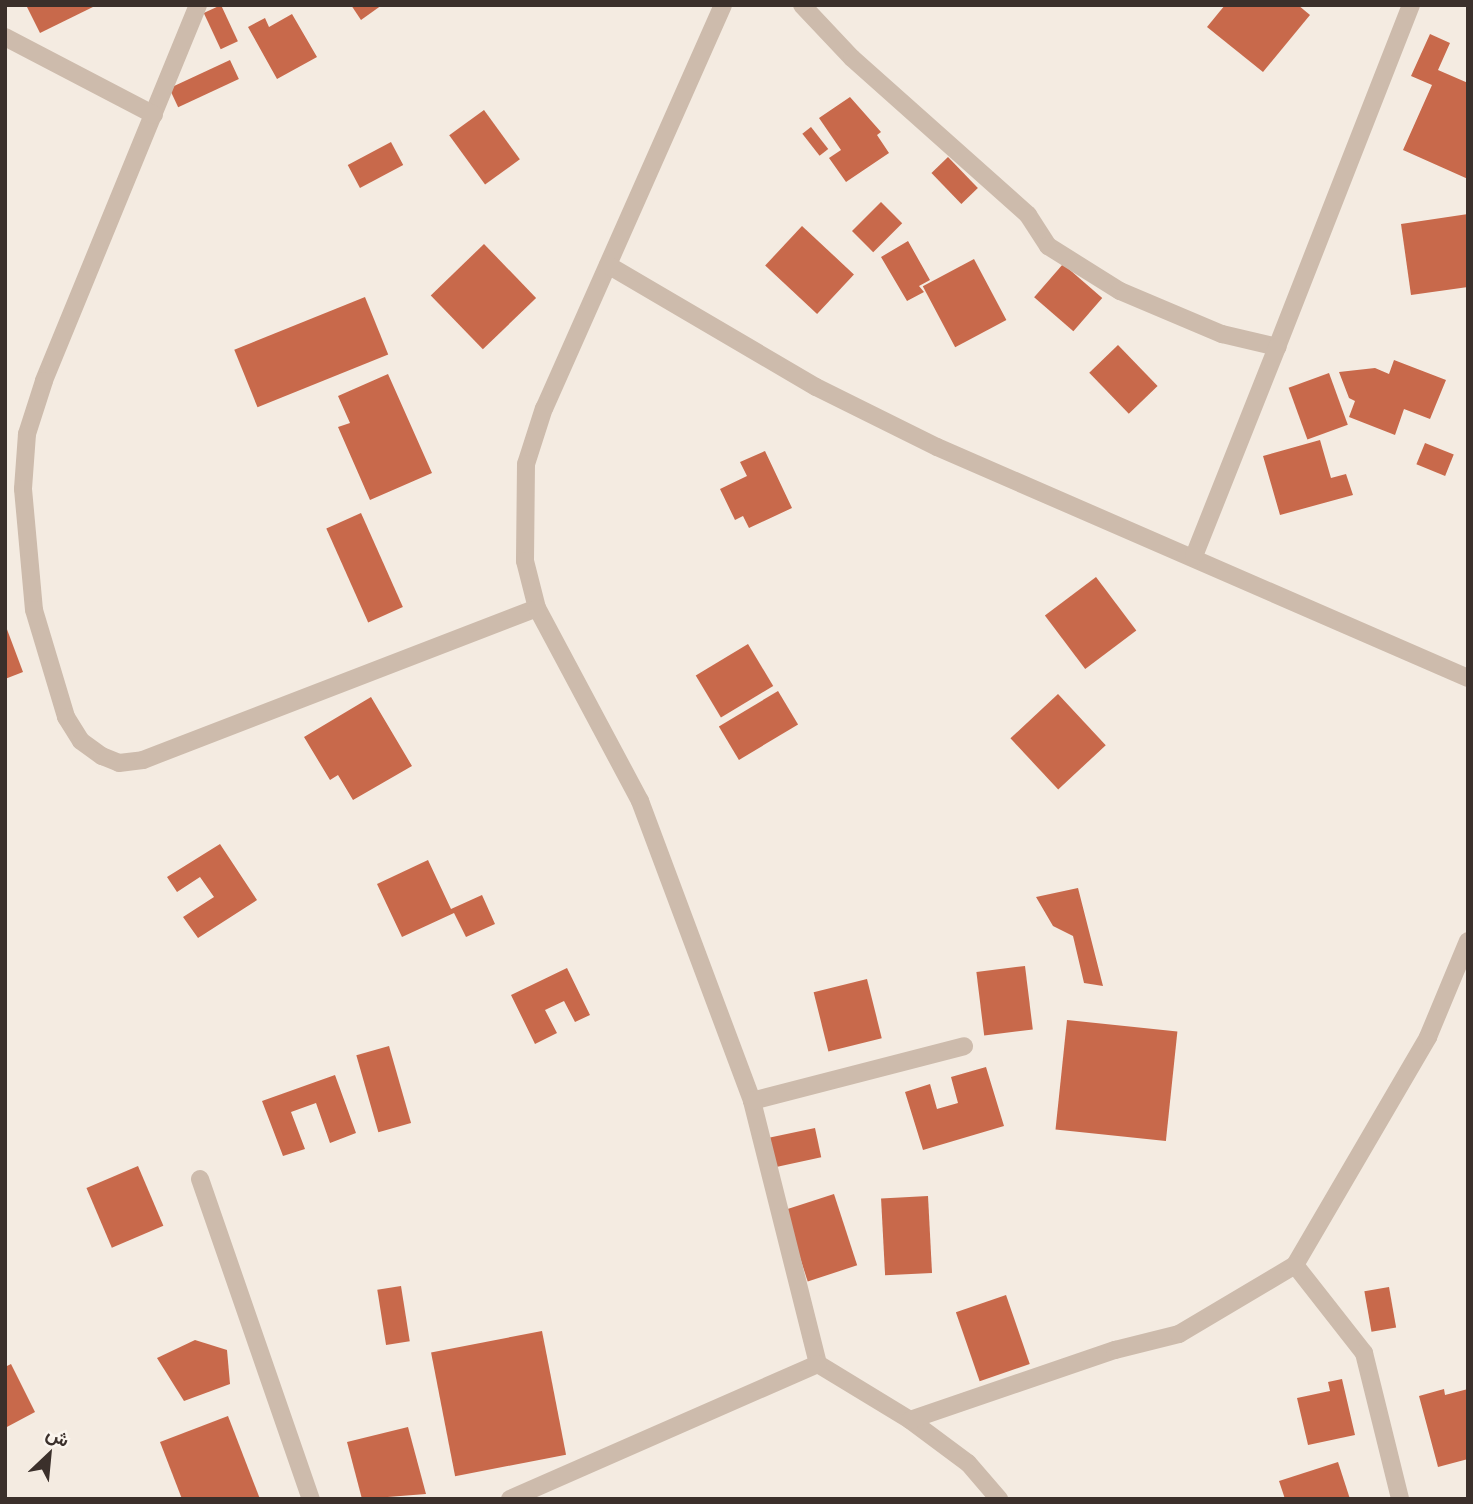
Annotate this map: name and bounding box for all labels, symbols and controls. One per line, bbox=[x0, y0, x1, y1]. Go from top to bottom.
text: ش bbox=[42, 1419, 74, 1453]
north arrow bbox=[14, 1420, 84, 1490]

